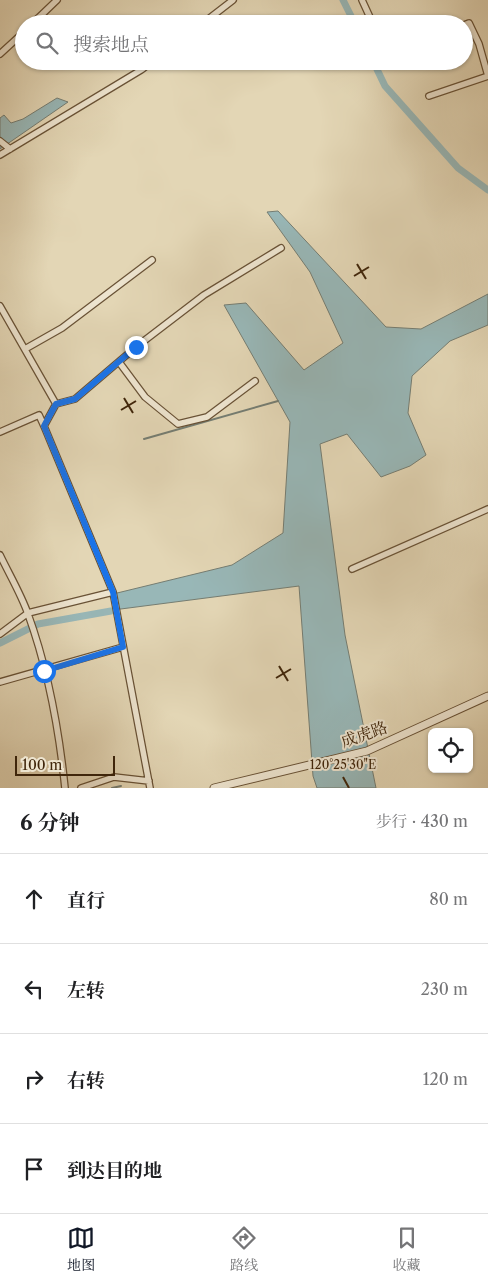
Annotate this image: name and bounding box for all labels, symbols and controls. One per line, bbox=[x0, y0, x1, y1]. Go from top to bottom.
search box bbox=[15, 15, 473, 70]
icon: search bbox=[33, 29, 61, 57]
text: 搜索地点 bbox=[73, 33, 149, 56]
route end bbox=[125, 336, 148, 359]
route start bbox=[33, 660, 56, 683]
street label: 成虎路 bbox=[338, 717, 390, 751]
map controls bbox=[428, 728, 473, 773]
button: locate bbox=[428, 728, 473, 773]
scale bar bbox=[15, 753, 115, 776]
text: 100 m bbox=[22, 756, 62, 774]
text: 120°25'30"E bbox=[310, 757, 376, 772]
text: 6 分钟 bbox=[20, 810, 80, 835]
text: 步行 · 430 m bbox=[376, 811, 468, 831]
icon: ahead bbox=[20, 885, 48, 913]
text: 直行 bbox=[67, 889, 105, 912]
text: 80 m bbox=[429, 889, 468, 909]
icon: left bbox=[20, 975, 48, 1003]
text: 左转 bbox=[67, 979, 105, 1002]
text: 230 m bbox=[421, 979, 468, 999]
icon: right bbox=[20, 1065, 48, 1093]
text: 右转 bbox=[67, 1069, 105, 1092]
text: 120 m bbox=[423, 1069, 468, 1089]
icon: arrive bbox=[20, 1155, 48, 1183]
text: 到达目的地 bbox=[67, 1159, 162, 1182]
tab: 地图 bbox=[67, 1224, 95, 1274]
tab: 路线 bbox=[230, 1224, 258, 1274]
tab: 收藏 bbox=[393, 1224, 421, 1274]

